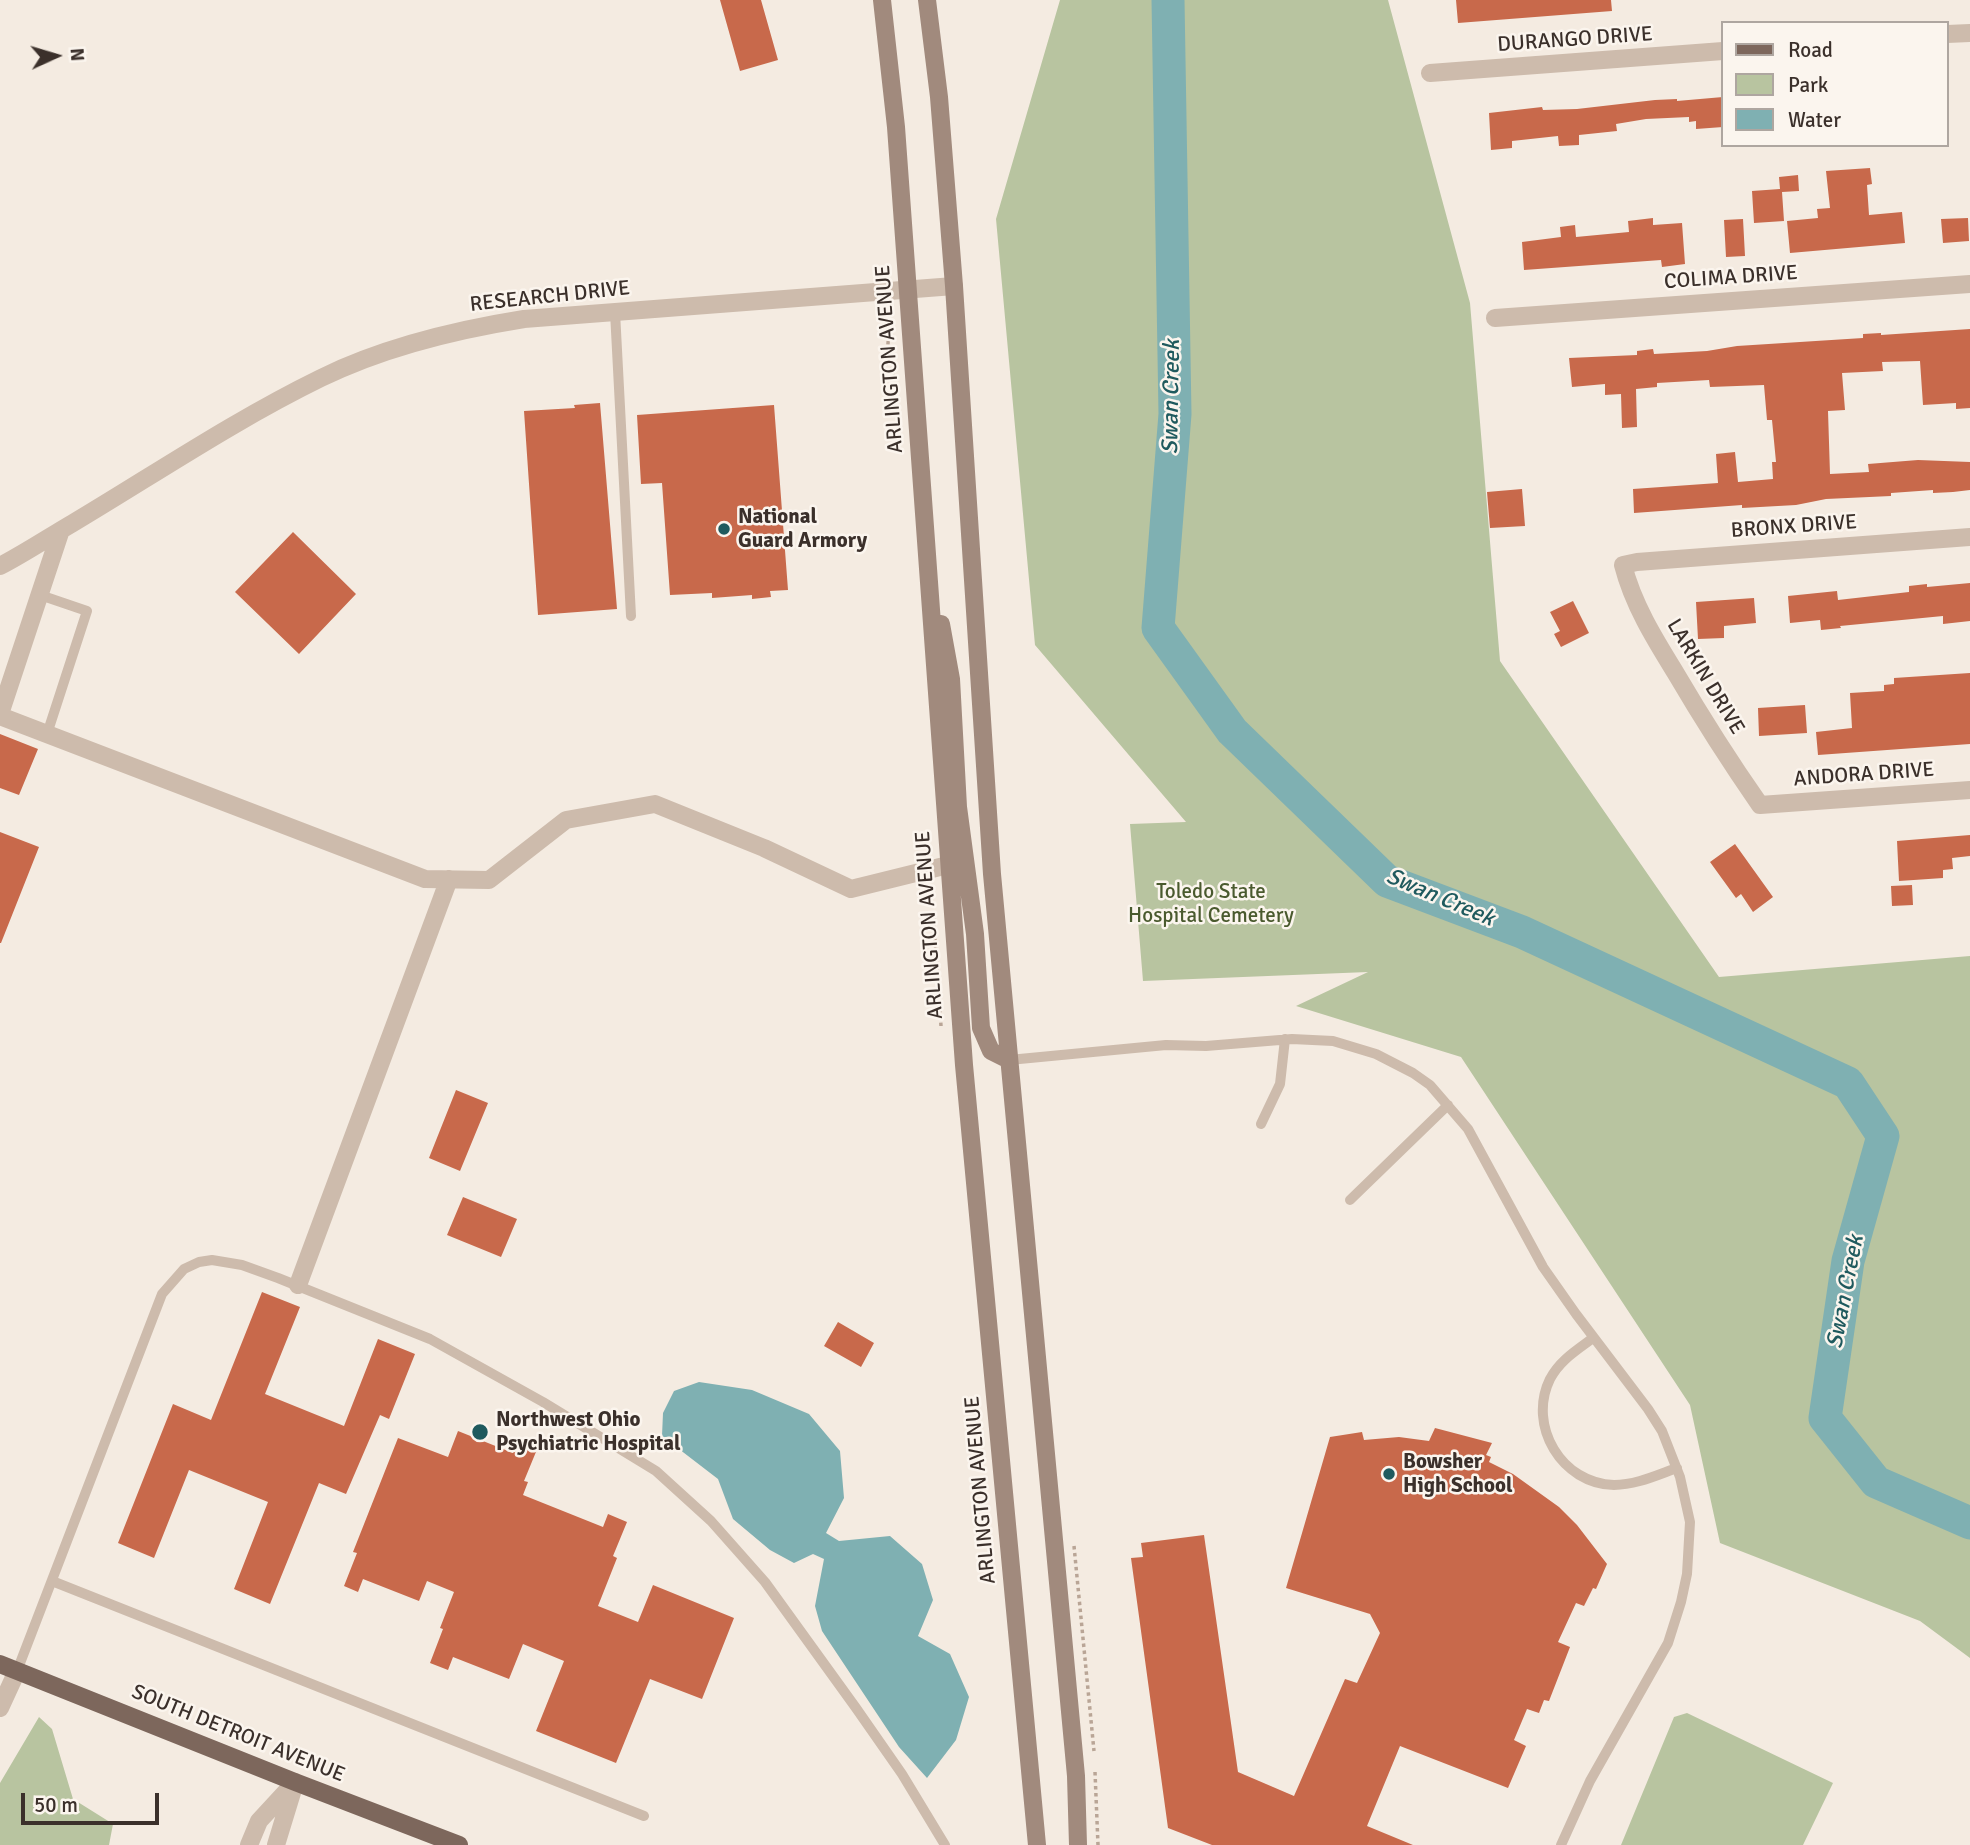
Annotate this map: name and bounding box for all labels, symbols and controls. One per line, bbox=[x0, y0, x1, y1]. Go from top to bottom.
north arrow bbox=[21, 21, 91, 91]
legend bbox=[1722, 21, 1949, 147]
street label: DURANGO DRIVE bbox=[1496, 22, 1654, 58]
text: Road bbox=[1788, 37, 1833, 63]
text: N bbox=[65, 47, 89, 62]
text: Park bbox=[1788, 72, 1828, 98]
text: Water bbox=[1788, 107, 1841, 133]
street label: COLIMA DRIVE bbox=[1663, 261, 1799, 295]
street label: ARLINGTON AVENUE bbox=[871, 264, 909, 454]
street label: RESEARCH DRIVE bbox=[469, 276, 631, 318]
water label: Swan Creek bbox=[1157, 339, 1187, 455]
place label: National Guard Armory bbox=[738, 504, 867, 554]
street label: BRONX DRIVE bbox=[1730, 510, 1858, 544]
marker: National Guard Armory bbox=[716, 521, 732, 537]
street label: LARKIN DRIVE bbox=[1661, 615, 1749, 739]
street label: ANDORA DRIVE bbox=[1793, 758, 1935, 792]
street label: ARLINGTON AVENUE bbox=[911, 830, 949, 1020]
water label: Swan Creek bbox=[1382, 863, 1498, 933]
park label: Toledo State Hospital Cemetery bbox=[1128, 879, 1294, 929]
water label: Swan Creek bbox=[1822, 1233, 1870, 1351]
street label: ARLINGTON AVENUE bbox=[960, 1395, 1002, 1585]
place label: Northwest Ohio Psychiatric Hospital bbox=[496, 1407, 681, 1457]
marker: Northwest Ohio Psychiatric Hospital bbox=[470, 1422, 490, 1442]
place label: Bowsher High School bbox=[1403, 1449, 1513, 1499]
marker: Bowsher High School bbox=[1381, 1466, 1397, 1482]
street label: SOUTH DETROIT AVENUE bbox=[128, 1680, 348, 1788]
scale bar bbox=[24, 1778, 163, 1822]
text: 50 m bbox=[34, 1792, 78, 1818]

